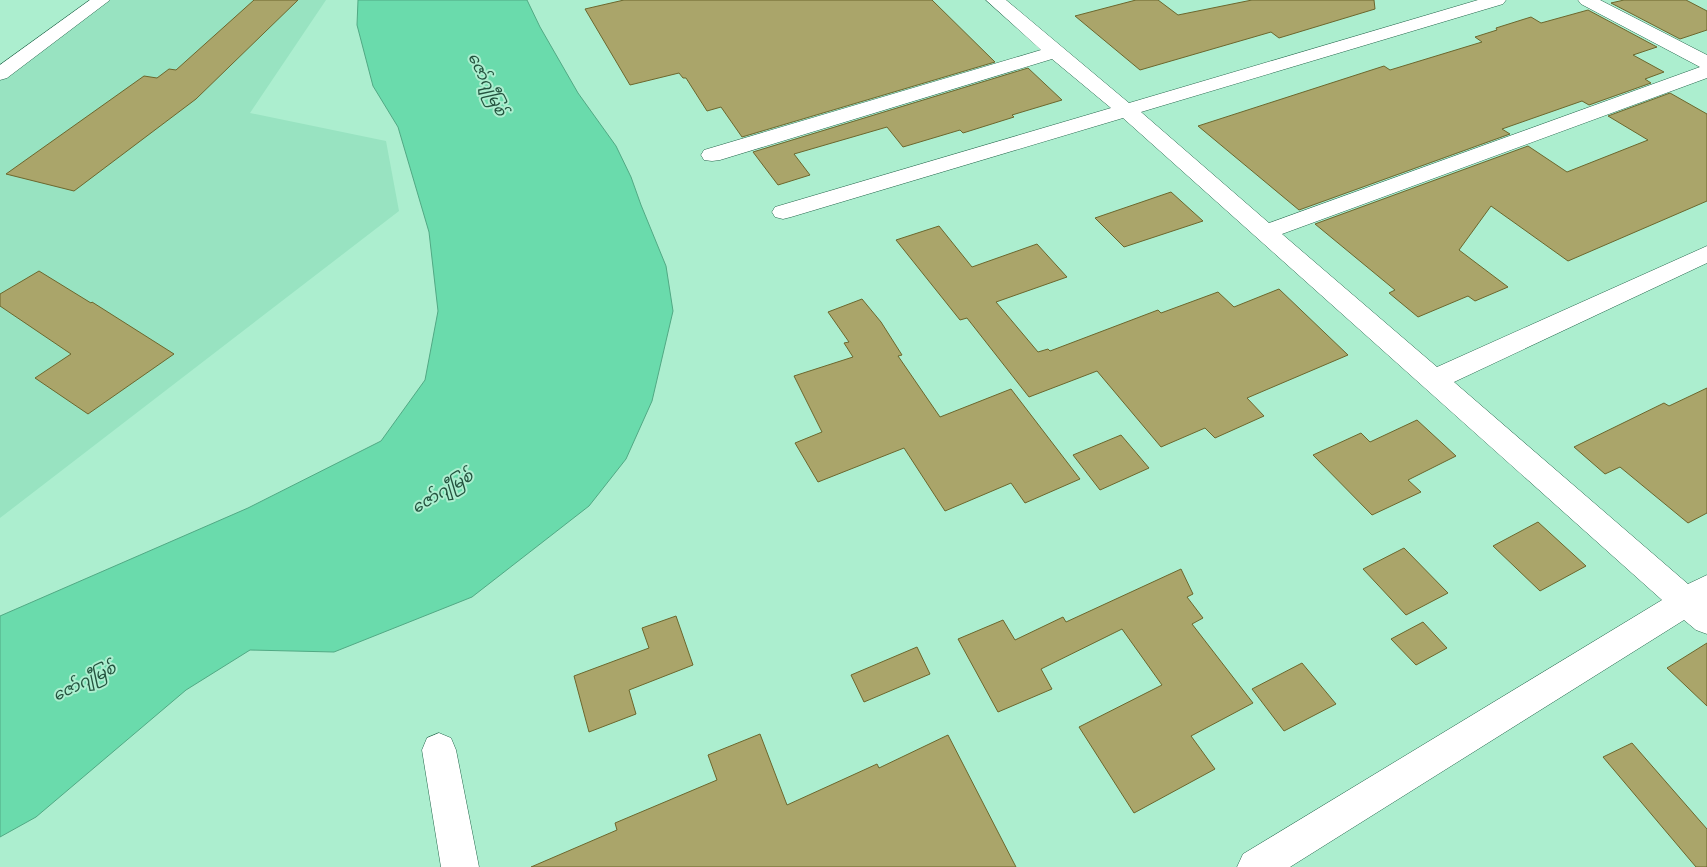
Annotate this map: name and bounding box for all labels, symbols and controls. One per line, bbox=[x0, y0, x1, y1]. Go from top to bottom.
water label: ဇော်ဂျီမြစ် bbox=[460, 49, 513, 122]
water label: ဇော်ဂျီမြစ် bbox=[407, 463, 480, 521]
water label: ဇော်ဂျီမြစ် bbox=[49, 656, 122, 709]

